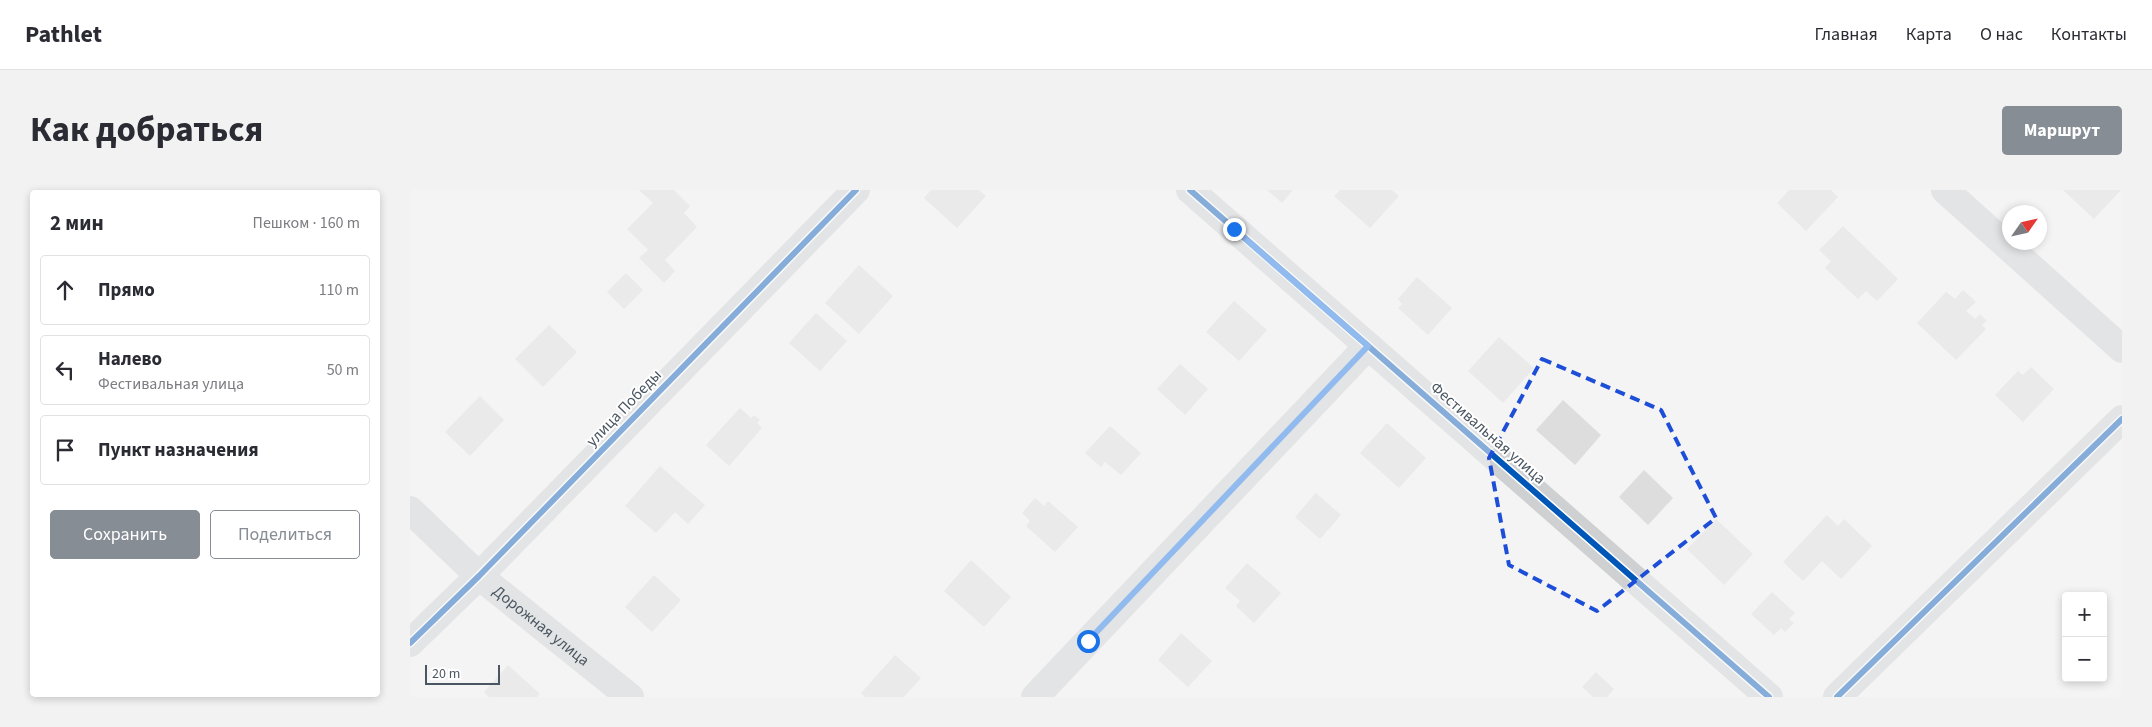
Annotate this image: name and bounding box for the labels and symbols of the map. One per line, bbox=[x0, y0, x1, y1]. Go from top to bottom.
north arrow bbox=[2002, 205, 2047, 250]
route end bbox=[1223, 218, 1246, 241]
street label: улица Победы bbox=[581, 364, 667, 452]
street label: Фестивальная улица bbox=[1426, 377, 1550, 489]
street label: Дорожная улица bbox=[488, 580, 594, 671]
route start bbox=[1077, 630, 1100, 653]
scale bar bbox=[425, 662, 500, 685]

